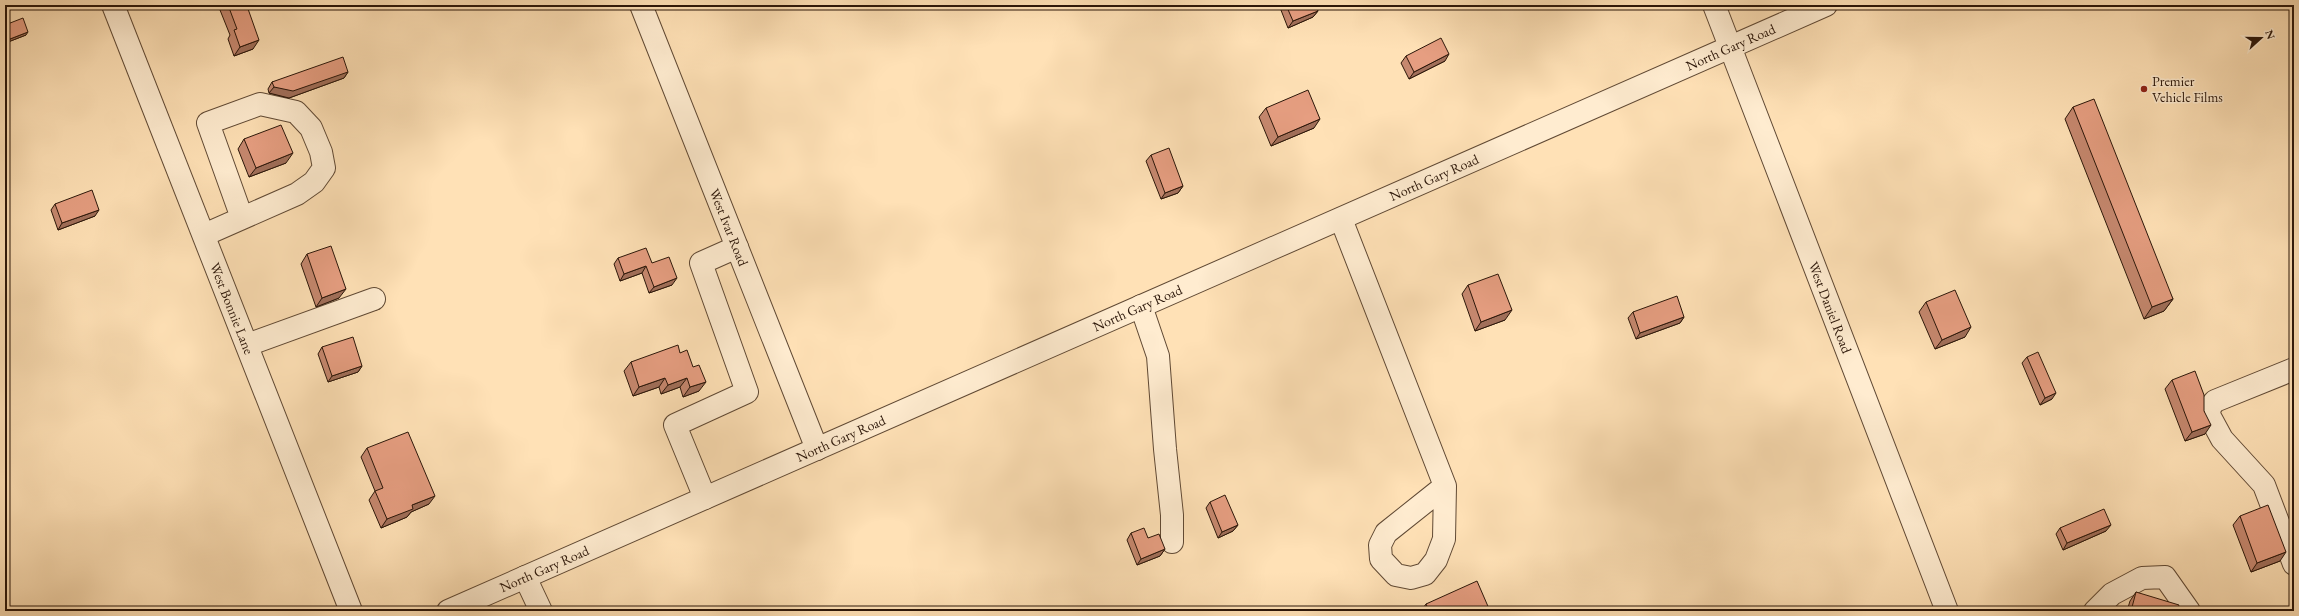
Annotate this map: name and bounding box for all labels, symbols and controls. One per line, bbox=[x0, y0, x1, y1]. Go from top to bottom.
north arrow bbox=[2241, 18, 2281, 58]
street label: North Gary Road bbox=[1683, 19, 1779, 75]
text: N bbox=[2262, 28, 2279, 41]
place label: Premier Vehicle Films bbox=[2152, 72, 2223, 106]
marker: Premier Vehicle Films bbox=[2139, 84, 2149, 94]
street label: North Gary Road bbox=[1386, 150, 1482, 205]
street label: West Ivar Road bbox=[706, 186, 753, 269]
street label: West Daniel Road bbox=[1805, 259, 1856, 357]
street label: West Bonnie Lane bbox=[206, 260, 258, 357]
street label: North Gary Road bbox=[1090, 280, 1186, 335]
street label: North Gary Road bbox=[793, 410, 889, 466]
street label: North Gary Road bbox=[497, 541, 592, 596]

